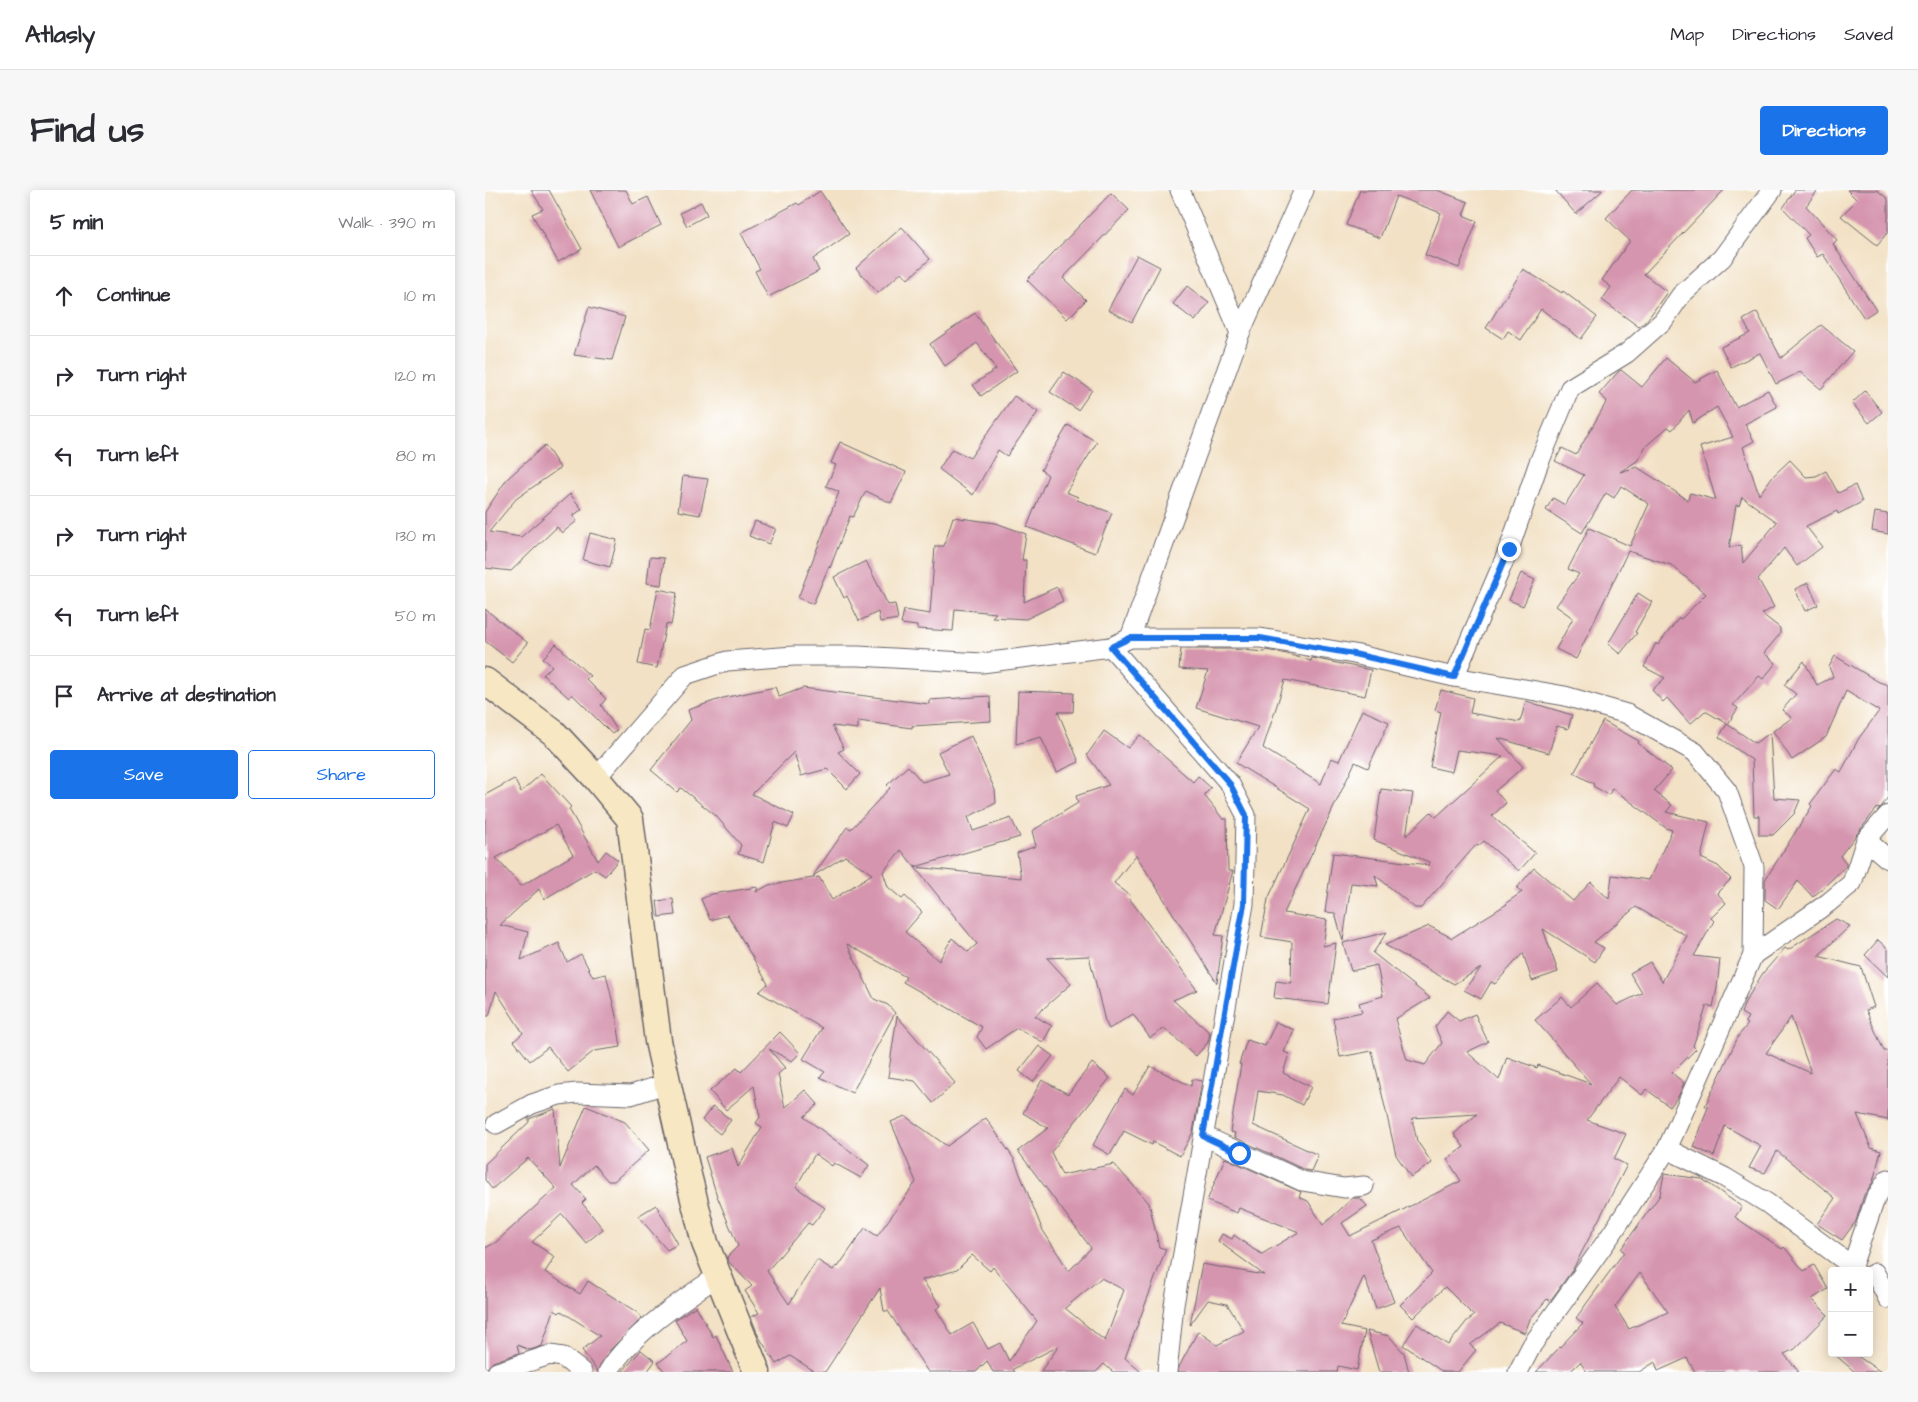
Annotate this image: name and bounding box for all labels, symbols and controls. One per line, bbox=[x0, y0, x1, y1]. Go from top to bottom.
text: Atlasly bbox=[25, 18, 95, 52]
text: Map bbox=[1670, 22, 1704, 47]
text: Directions bbox=[1732, 22, 1816, 47]
text: Saved bbox=[1844, 22, 1893, 47]
text: Find us bbox=[30, 106, 144, 155]
button: Directions bbox=[1760, 106, 1888, 155]
text: 5 min bbox=[50, 208, 103, 237]
text: Walk · 390 m bbox=[338, 212, 435, 234]
icon: ahead bbox=[50, 282, 78, 310]
text: Continue bbox=[97, 282, 171, 309]
text: 10 m bbox=[404, 285, 435, 307]
icon: right bbox=[50, 362, 78, 390]
text: Turn right bbox=[97, 362, 186, 389]
text: 120 m bbox=[395, 365, 435, 387]
icon: left bbox=[50, 442, 78, 470]
text: Turn left bbox=[97, 442, 178, 469]
text: 80 m bbox=[396, 445, 435, 467]
icon: right bbox=[50, 522, 78, 550]
text: Turn right bbox=[97, 522, 186, 549]
text: 130 m bbox=[396, 525, 435, 547]
route end bbox=[1498, 538, 1521, 561]
icon: left bbox=[50, 602, 78, 630]
text: Turn left bbox=[97, 602, 178, 629]
text: 50 m bbox=[395, 605, 435, 627]
icon: arrive bbox=[50, 682, 78, 710]
text: Arrive at destination bbox=[97, 682, 276, 709]
button: Save bbox=[50, 750, 238, 799]
button: Share bbox=[248, 750, 435, 799]
route start bbox=[1228, 1142, 1251, 1165]
map controls bbox=[1828, 1267, 1873, 1357]
button: + bbox=[1828, 1267, 1873, 1312]
button: − bbox=[1828, 1312, 1873, 1357]

